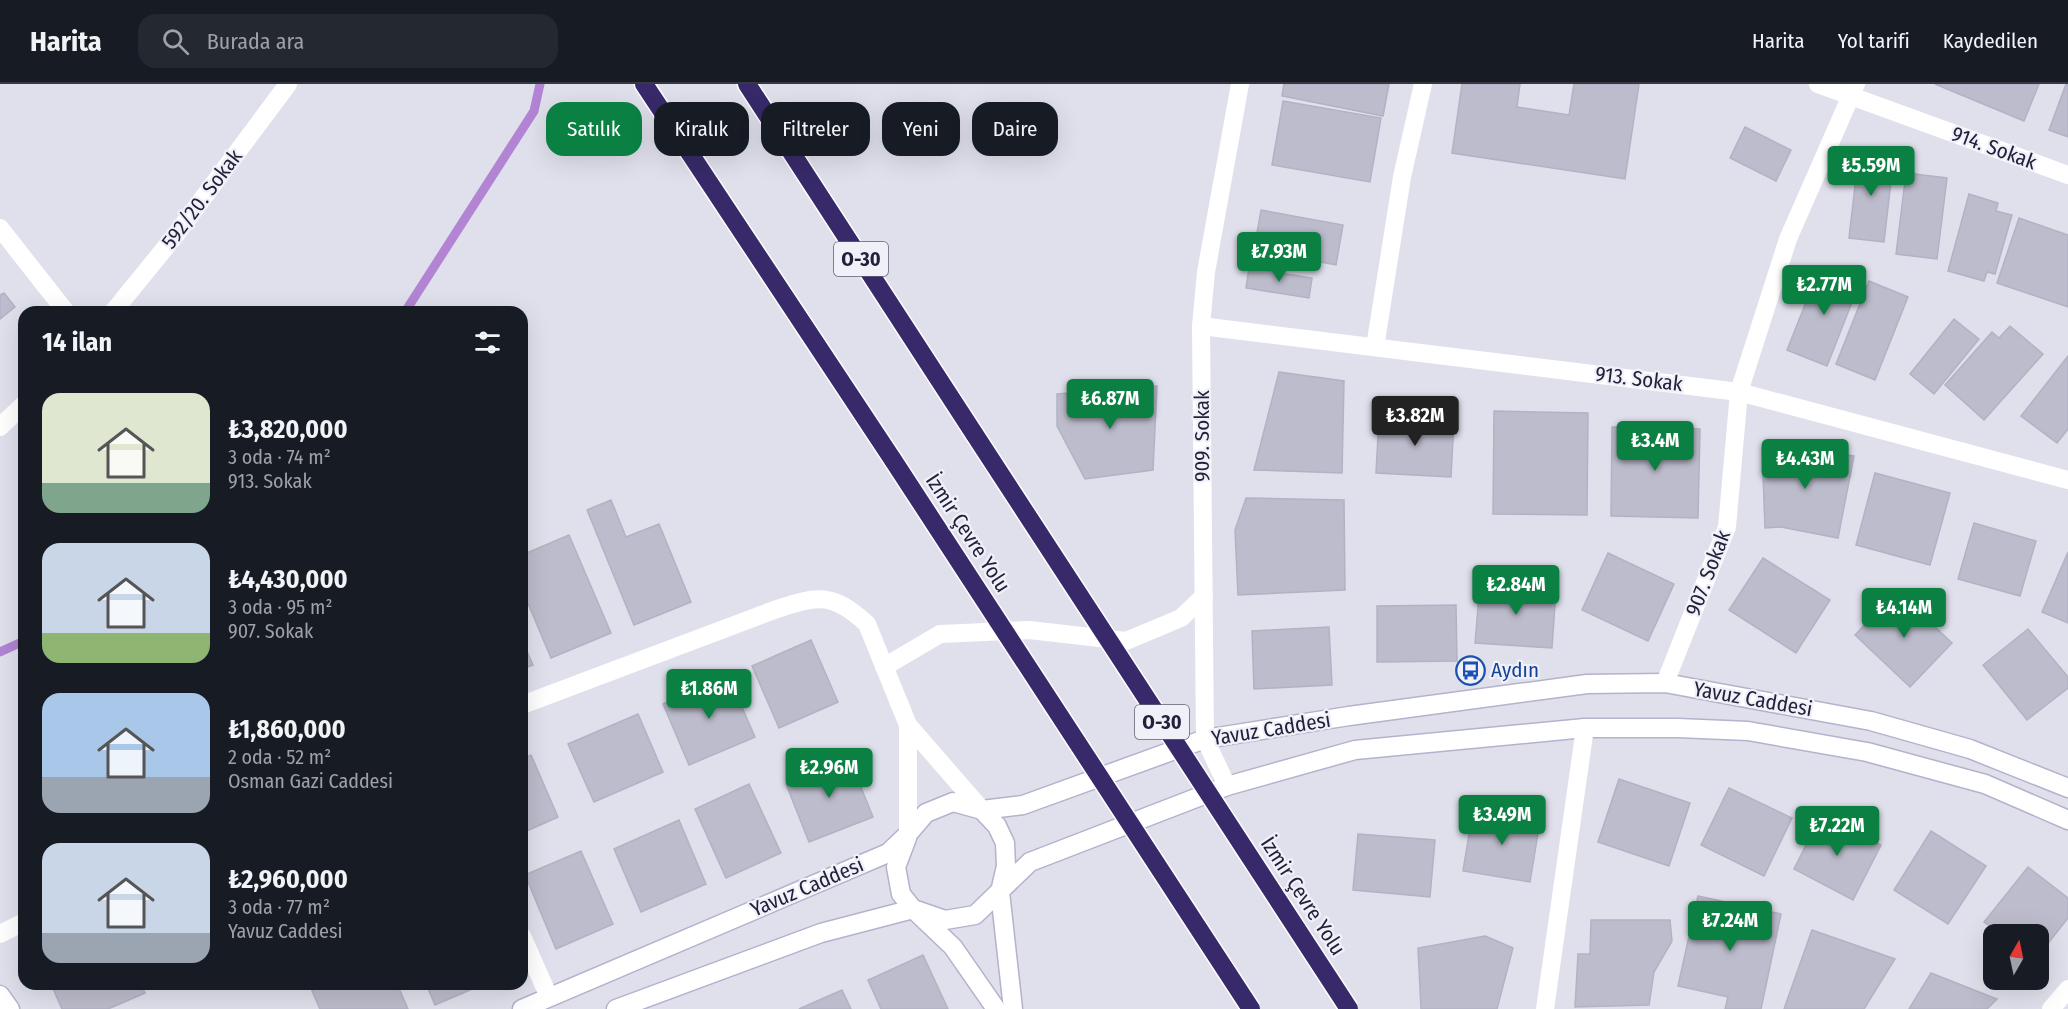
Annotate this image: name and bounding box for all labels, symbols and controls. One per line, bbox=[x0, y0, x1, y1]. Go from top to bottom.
search box bbox=[138, 14, 558, 68]
text: Harita bbox=[30, 25, 102, 58]
icon: search bbox=[159, 25, 192, 58]
text: Burada ara bbox=[207, 28, 304, 55]
text: Harita bbox=[1752, 28, 1805, 54]
text: Yol tarifi bbox=[1838, 28, 1910, 54]
text: Kaydedilen bbox=[1943, 28, 2038, 54]
chip: Satılık bbox=[546, 102, 642, 156]
chip: Kiralık bbox=[654, 102, 749, 156]
chip: Filtreler bbox=[761, 102, 870, 156]
chip: Yeni bbox=[882, 102, 960, 156]
chip: Daire bbox=[972, 102, 1058, 156]
street label: 914. Sokak bbox=[1948, 121, 2040, 175]
street label: 592/20. Sokak bbox=[156, 144, 248, 254]
pin: ₺5.59M bbox=[1822, 146, 1920, 197]
text: ₺5.59M bbox=[1842, 153, 1900, 177]
pin: ₺7.93M bbox=[1230, 232, 1328, 283]
text: ₺7.93M bbox=[1251, 239, 1307, 263]
road number: O-30 bbox=[834, 242, 888, 276]
pin: ₺2.77M bbox=[1775, 265, 1873, 316]
text: ₺2.77M bbox=[1796, 272, 1852, 296]
icon: filters bbox=[471, 326, 504, 359]
text: 14 ilan bbox=[42, 327, 112, 358]
street label: 913. Sokak bbox=[1594, 361, 1684, 397]
pin: ₺6.87M bbox=[1061, 379, 1159, 430]
text: ₺6.87M bbox=[1081, 386, 1139, 410]
street label: 909. Sokak bbox=[1189, 390, 1215, 482]
pin: ₺3.82M bbox=[1366, 396, 1464, 447]
text: ₺3.82M bbox=[1386, 403, 1444, 427]
text: ₺3,820,000 bbox=[228, 414, 348, 445]
icon: home bbox=[90, 417, 162, 489]
pin: ₺3.4M bbox=[1613, 421, 1697, 472]
text: ₺3.4M bbox=[1631, 428, 1679, 452]
pin: ₺4.43M bbox=[1756, 439, 1854, 490]
text: 3 oda · 74 m² bbox=[228, 445, 331, 469]
text: ₺4.43M bbox=[1776, 446, 1834, 470]
text: 913. Sokak bbox=[228, 469, 312, 493]
street label: İzmir Çevre Yolu bbox=[920, 469, 1016, 597]
street label: 907. Sokak bbox=[1680, 526, 1736, 620]
text: ₺4,430,000 bbox=[228, 564, 348, 595]
pin: ₺2.84M bbox=[1467, 565, 1565, 616]
icon: home bbox=[90, 567, 162, 639]
text: ₺2.84M bbox=[1486, 572, 1546, 596]
pin: ₺4.14M bbox=[1855, 588, 1953, 639]
text: 3 oda · 95 m² bbox=[228, 595, 333, 619]
text: ₺4.14M bbox=[1876, 595, 1932, 619]
text: 907. Sokak bbox=[228, 619, 313, 643]
bus stop icon: Aydın bbox=[1454, 654, 1486, 686]
place label: Aydın bbox=[1491, 657, 1539, 683]
pin: ₺1.86M bbox=[660, 669, 758, 720]
text: ₺1.86M bbox=[680, 676, 738, 700]
street label: Yavuz Caddesi bbox=[1692, 676, 1814, 722]
road number: O-30 bbox=[1135, 705, 1189, 739]
street label: Yavuz Caddesi bbox=[1210, 707, 1332, 751]
text: ₺1,860,000 bbox=[228, 714, 346, 745]
icon: home bbox=[90, 717, 162, 789]
text: 2 oda · 52 m² bbox=[228, 745, 331, 769]
pin: ₺2.96M bbox=[780, 748, 878, 799]
text: ₺2.96M bbox=[800, 755, 858, 779]
text: Osman Gazi Caddesi bbox=[228, 769, 393, 793]
pin: ₺3.49M bbox=[1453, 795, 1551, 846]
text: ₺3.49M bbox=[1473, 802, 1531, 826]
pin: ₺7.22M bbox=[1788, 806, 1886, 857]
text: ₺7.22M bbox=[1809, 813, 1865, 837]
street label: İzmir Çevre Yolu bbox=[1255, 832, 1351, 960]
street label: Yavuz Caddesi bbox=[747, 852, 867, 922]
text: ₺2,960,000 bbox=[228, 864, 348, 895]
icon: home bbox=[90, 867, 162, 939]
text: 3 oda · 77 m² bbox=[228, 895, 330, 919]
pin: ₺7.24M bbox=[1681, 901, 1779, 952]
text: ₺7.24M bbox=[1702, 908, 1758, 932]
text: Yavuz Caddesi bbox=[228, 919, 343, 943]
north arrow bbox=[1983, 924, 2049, 990]
map controls bbox=[1983, 924, 2049, 990]

